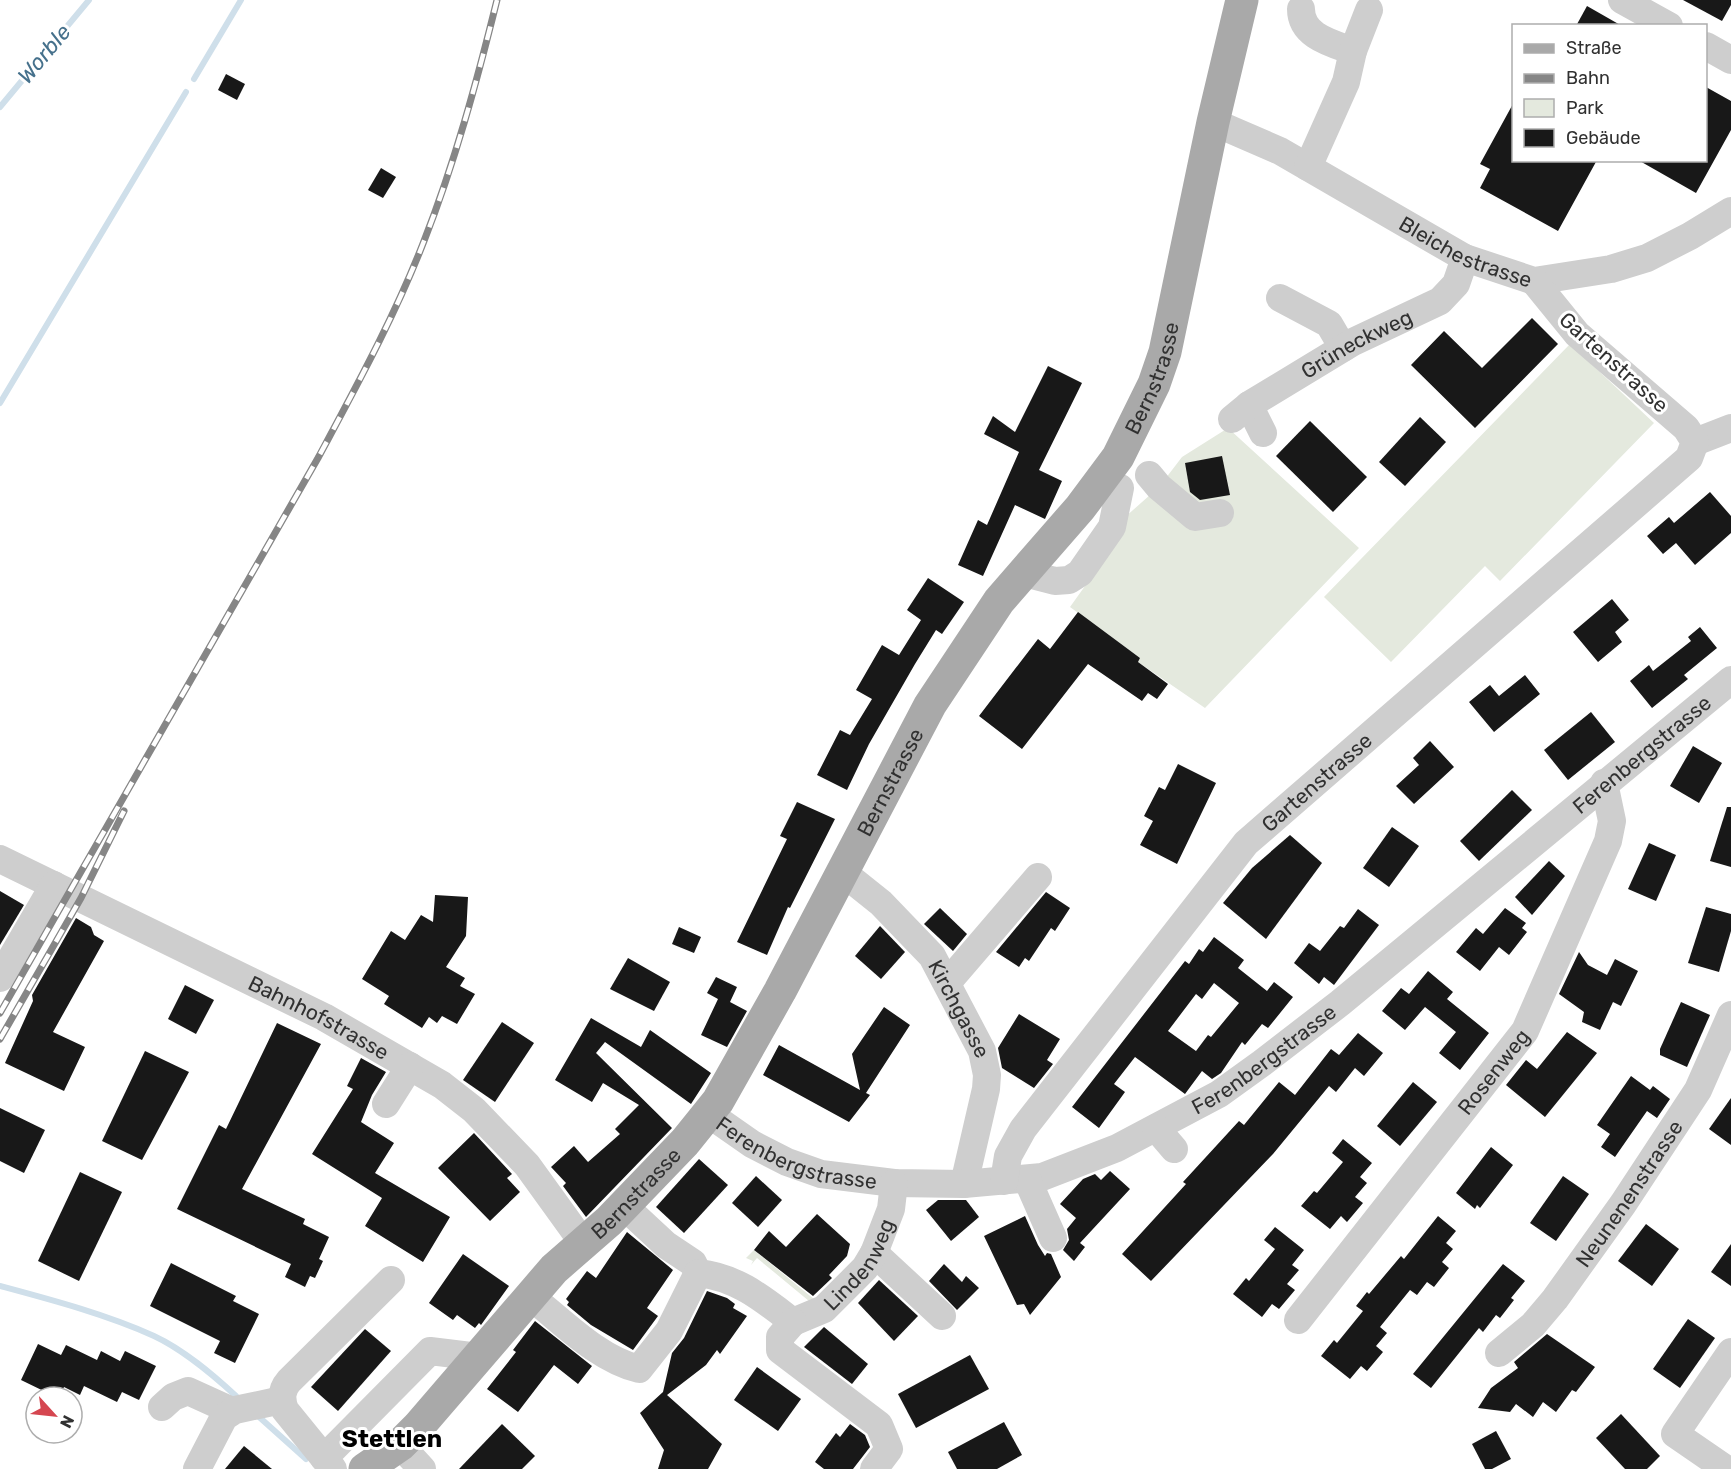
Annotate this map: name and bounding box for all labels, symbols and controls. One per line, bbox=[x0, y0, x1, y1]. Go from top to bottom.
water label: Worble bbox=[12, 19, 76, 89]
legend bbox=[1512, 24, 1707, 162]
text: Straße bbox=[1566, 37, 1622, 59]
text: Bahn bbox=[1566, 67, 1610, 89]
text: Park bbox=[1566, 97, 1604, 119]
text: Gebäude bbox=[1566, 127, 1641, 149]
street label: Bleichestrasse bbox=[1395, 210, 1535, 292]
street label: Grüneckweg bbox=[1296, 304, 1416, 383]
street label: Gartenstrasse bbox=[1554, 307, 1674, 417]
street label: Bernstrasse bbox=[1119, 320, 1183, 438]
street label: Ferenbergstrasse bbox=[1567, 689, 1716, 818]
street label: Bernstrasse bbox=[851, 724, 928, 840]
street label: Gartenstrasse bbox=[1256, 727, 1377, 837]
street label: Kirchgasse bbox=[924, 955, 996, 1062]
street label: Bahnhofstrasse bbox=[245, 970, 394, 1064]
street label: Ferenbergstrasse bbox=[1187, 998, 1341, 1119]
street label: Rosenweg bbox=[1452, 1024, 1534, 1119]
street label: Ferenbergstrasse bbox=[712, 1111, 878, 1193]
street label: Neunenenstrasse bbox=[1570, 1115, 1687, 1272]
street label: Bernstrasse bbox=[585, 1142, 686, 1244]
street label: Lindenweg bbox=[818, 1215, 899, 1315]
north arrow bbox=[24, 1385, 84, 1445]
text: N bbox=[56, 1412, 78, 1431]
district label: Stettlen bbox=[342, 1425, 442, 1453]

